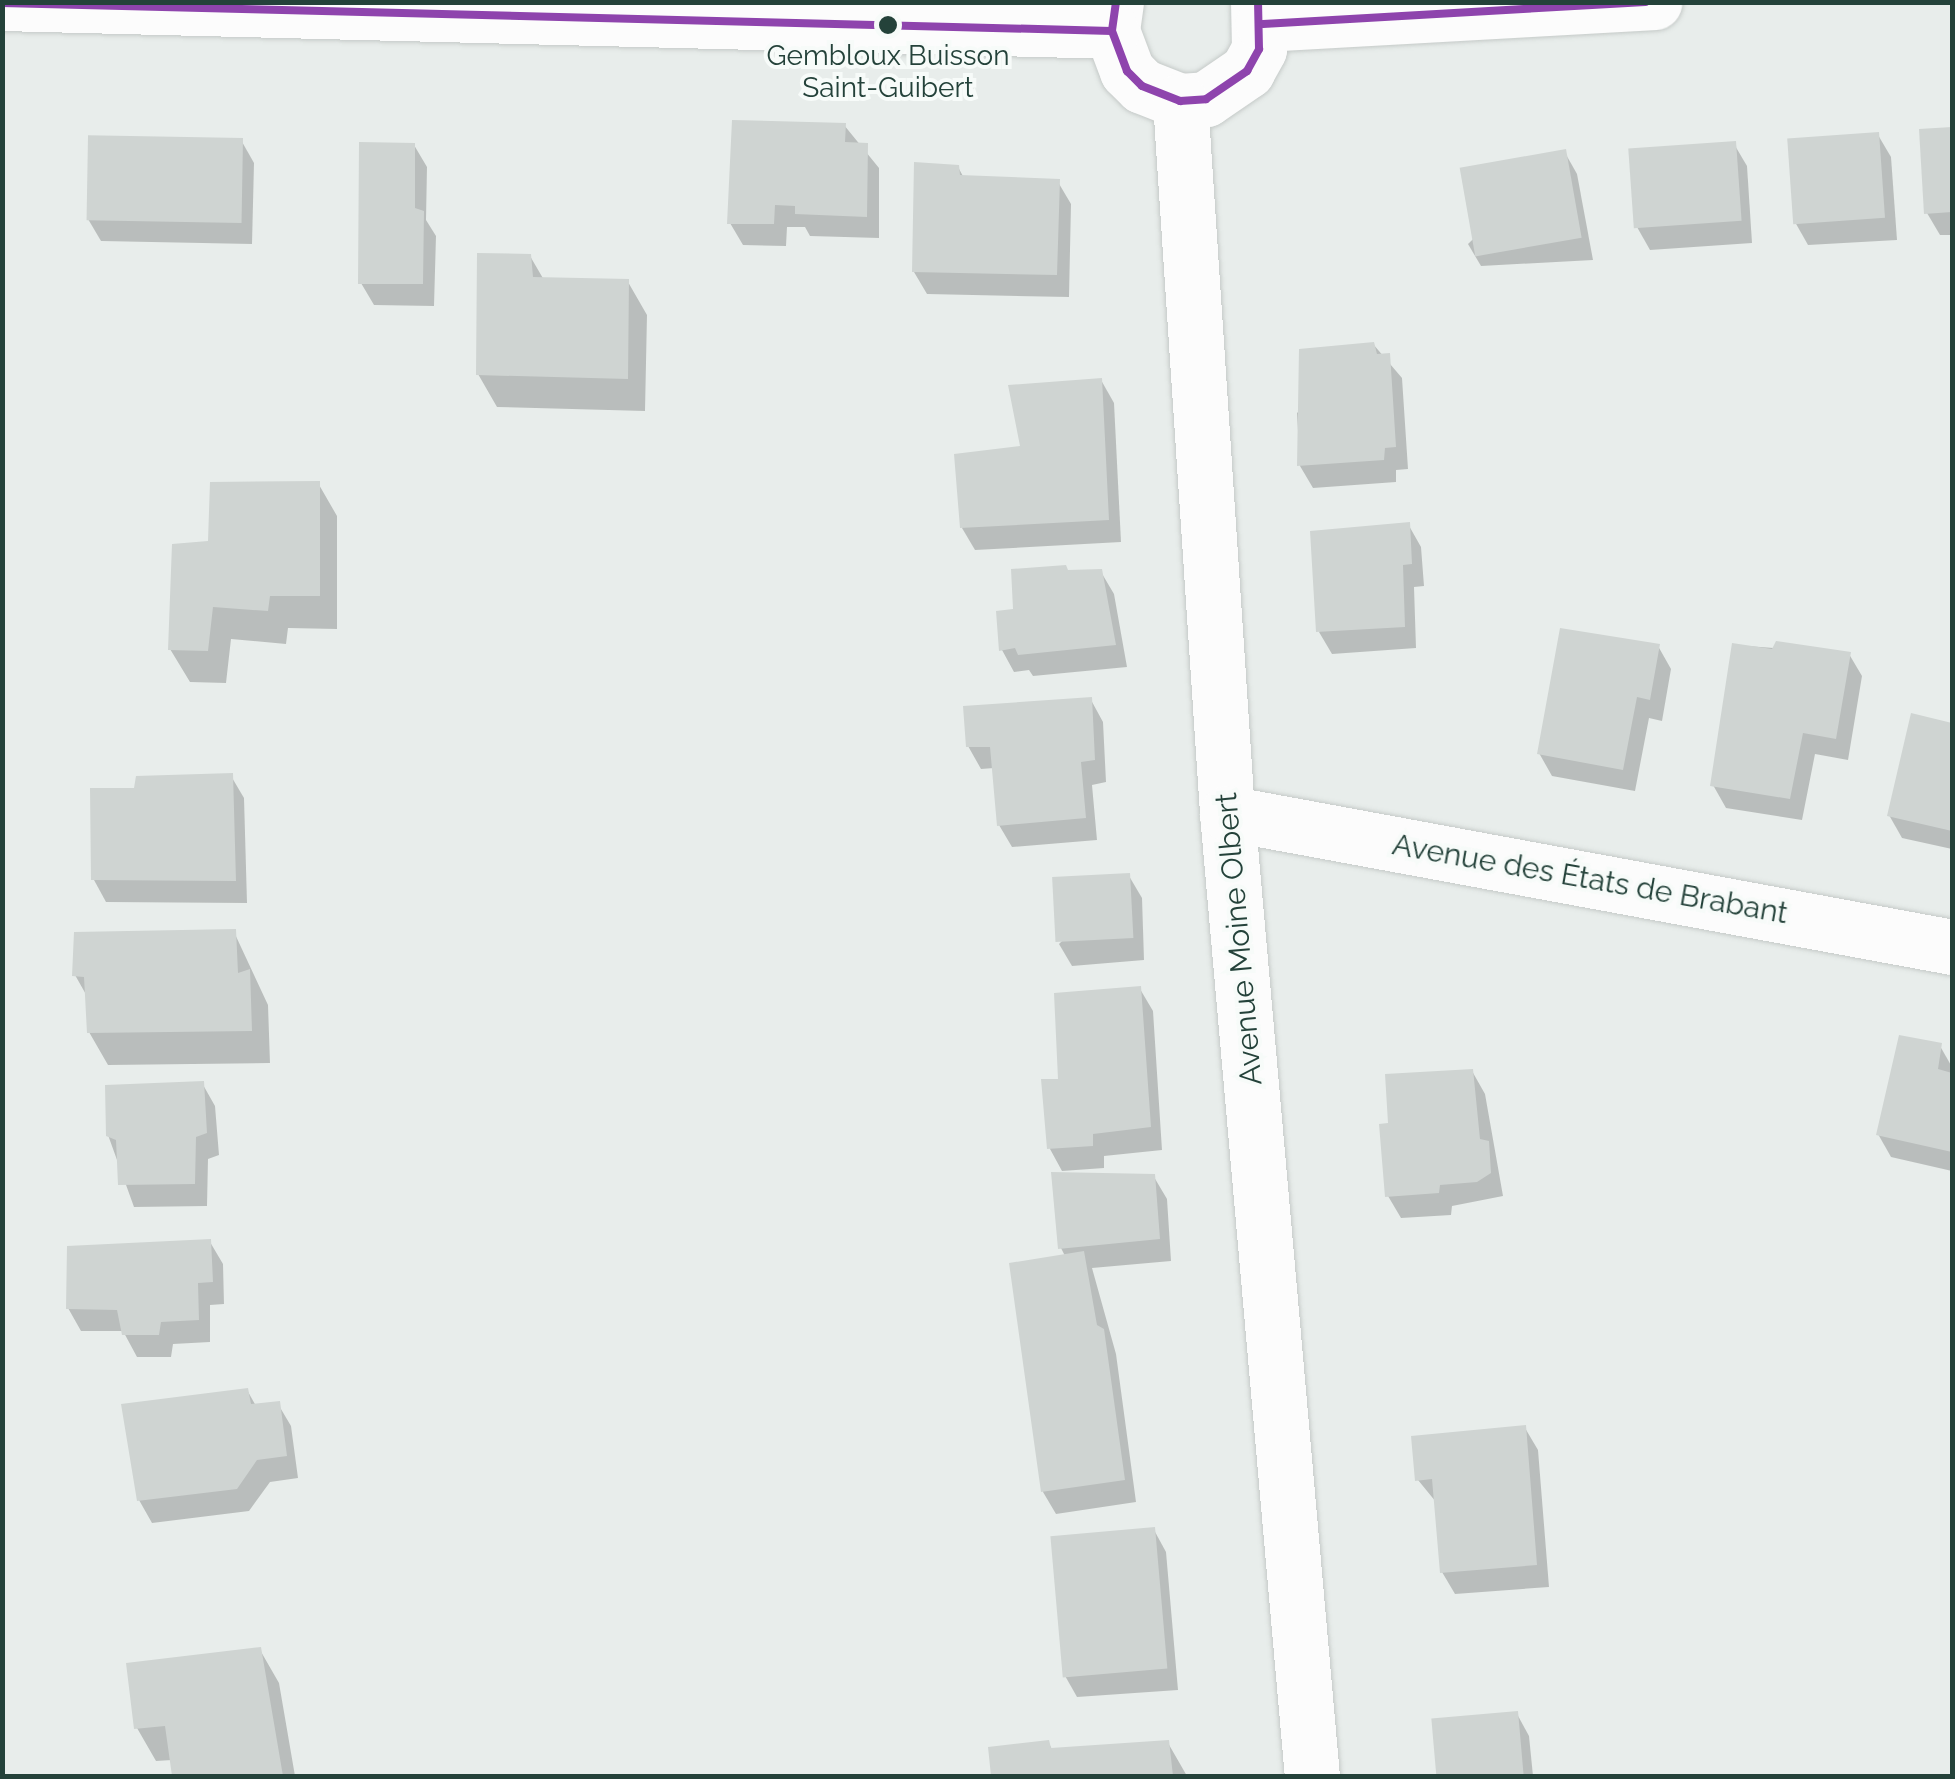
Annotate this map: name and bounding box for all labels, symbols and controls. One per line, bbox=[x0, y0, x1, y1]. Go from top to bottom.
marker: Gembloux Buisson Saint-Guibert bbox=[878, 15, 898, 35]
place label: Gembloux Buisson Saint-Guibert bbox=[766, 39, 1010, 105]
street label: Avenue Moine Olbert bbox=[1208, 791, 1270, 1087]
street label: Avenue des États de Brabant bbox=[1390, 826, 1790, 932]

